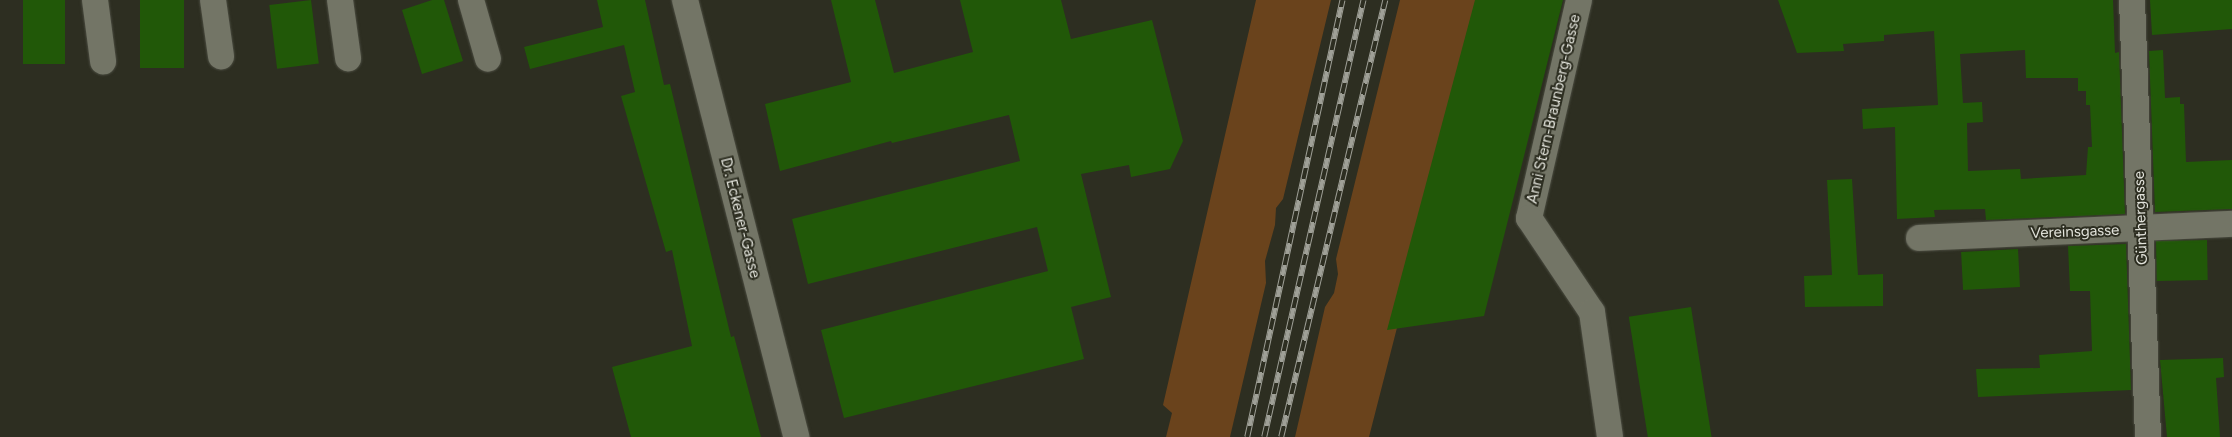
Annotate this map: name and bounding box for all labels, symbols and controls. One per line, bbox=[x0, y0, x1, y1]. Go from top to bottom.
street label: Anni Stern-Braunberg-Gasse bbox=[1523, 13, 1585, 205]
street label: Dr. Eckener-Gasse bbox=[716, 156, 764, 280]
street label: Günthergasse bbox=[2130, 171, 2152, 265]
street label: Vereinsgasse bbox=[2030, 221, 2120, 243]

